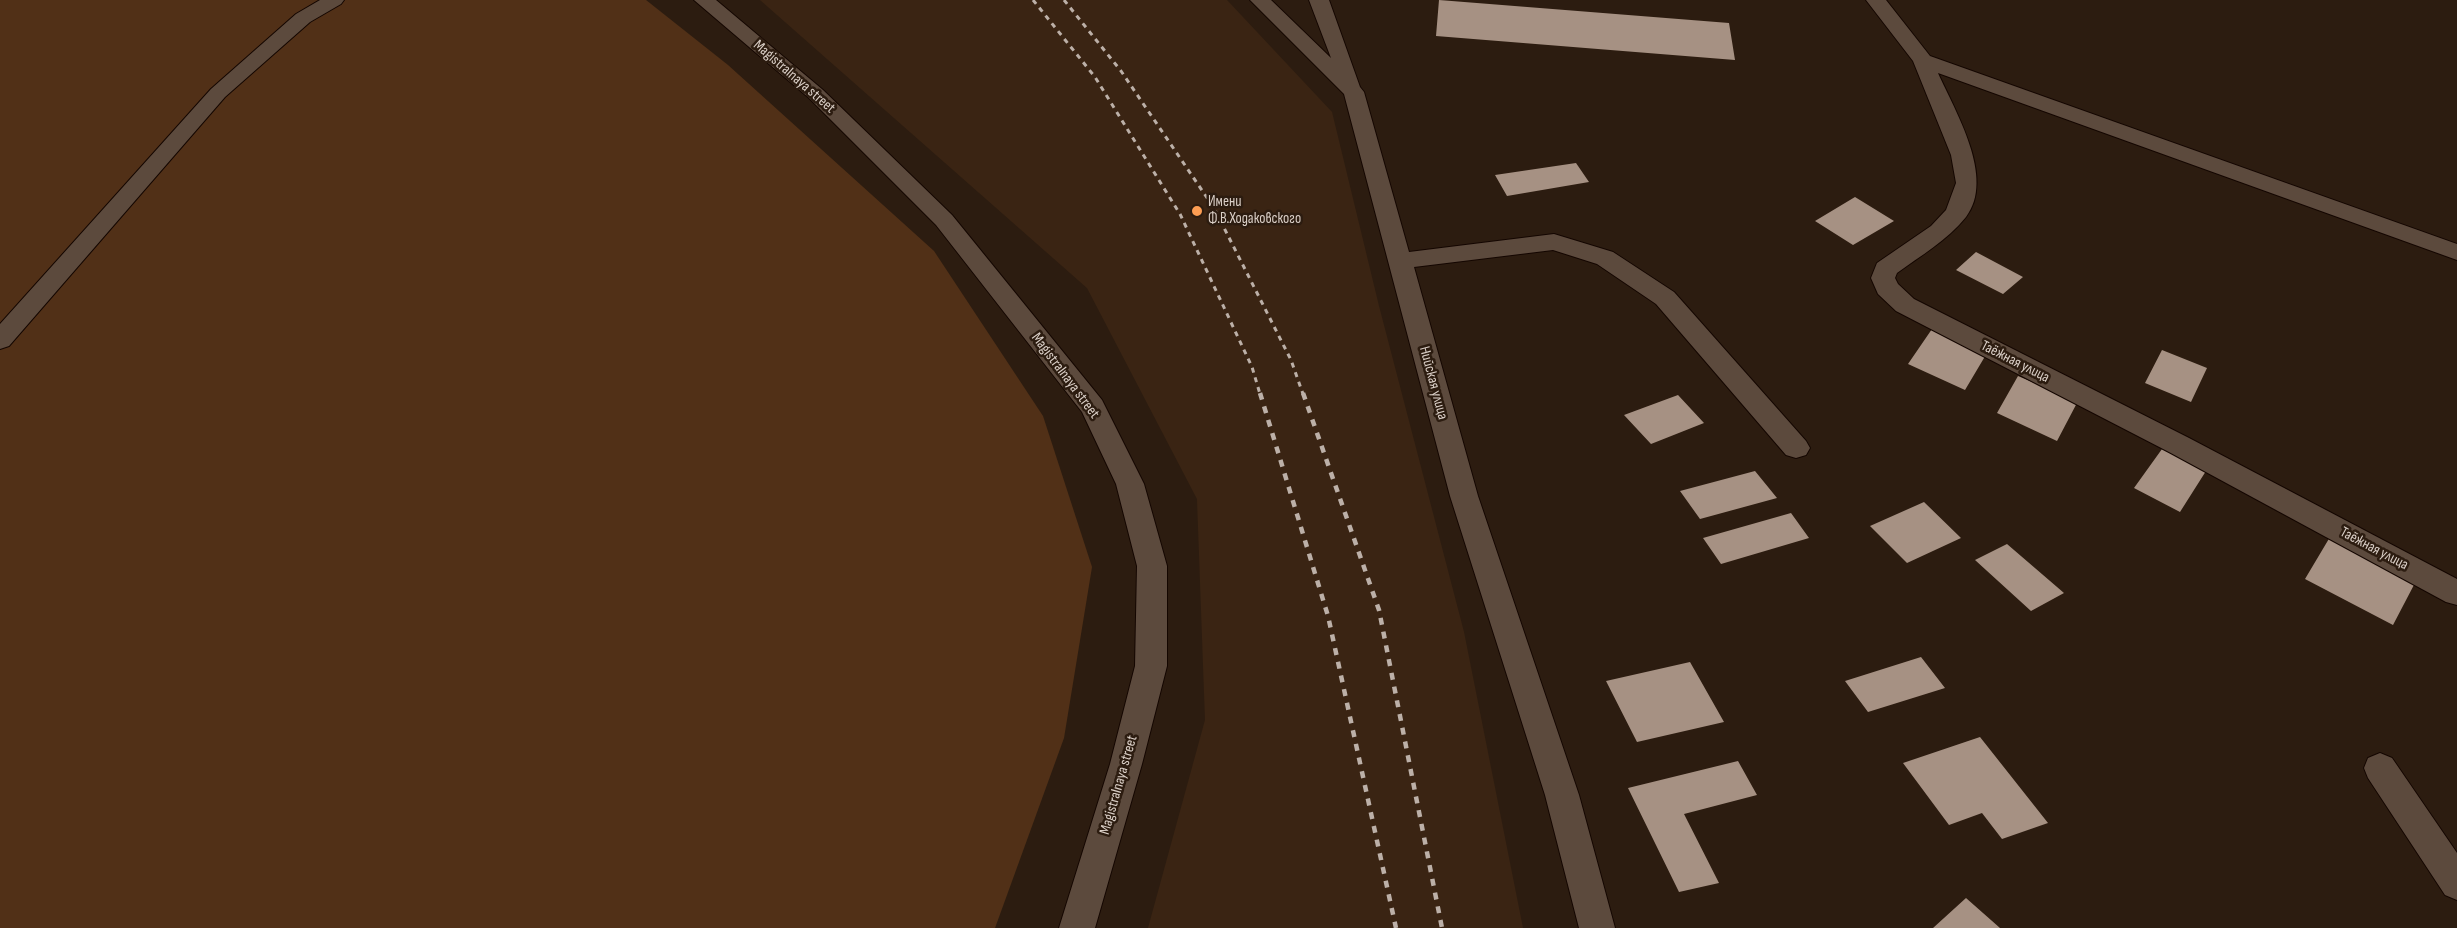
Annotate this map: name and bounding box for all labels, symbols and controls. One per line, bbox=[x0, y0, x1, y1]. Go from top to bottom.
street label: Magistralnaya street bbox=[749, 37, 839, 117]
place label: Имени Ф.В.Ходаковского bbox=[1208, 193, 1301, 228]
marker: Имени Ф.В.Ходаковского bbox=[1190, 204, 1204, 218]
street label: Magistralnaya street bbox=[1027, 330, 1103, 422]
street label: Таёжная улица bbox=[1978, 337, 2052, 387]
street label: Нийская улица bbox=[1415, 344, 1451, 422]
street label: Таёжная улица bbox=[2337, 524, 2411, 574]
street label: Magistralnaya street bbox=[1096, 733, 1142, 837]

